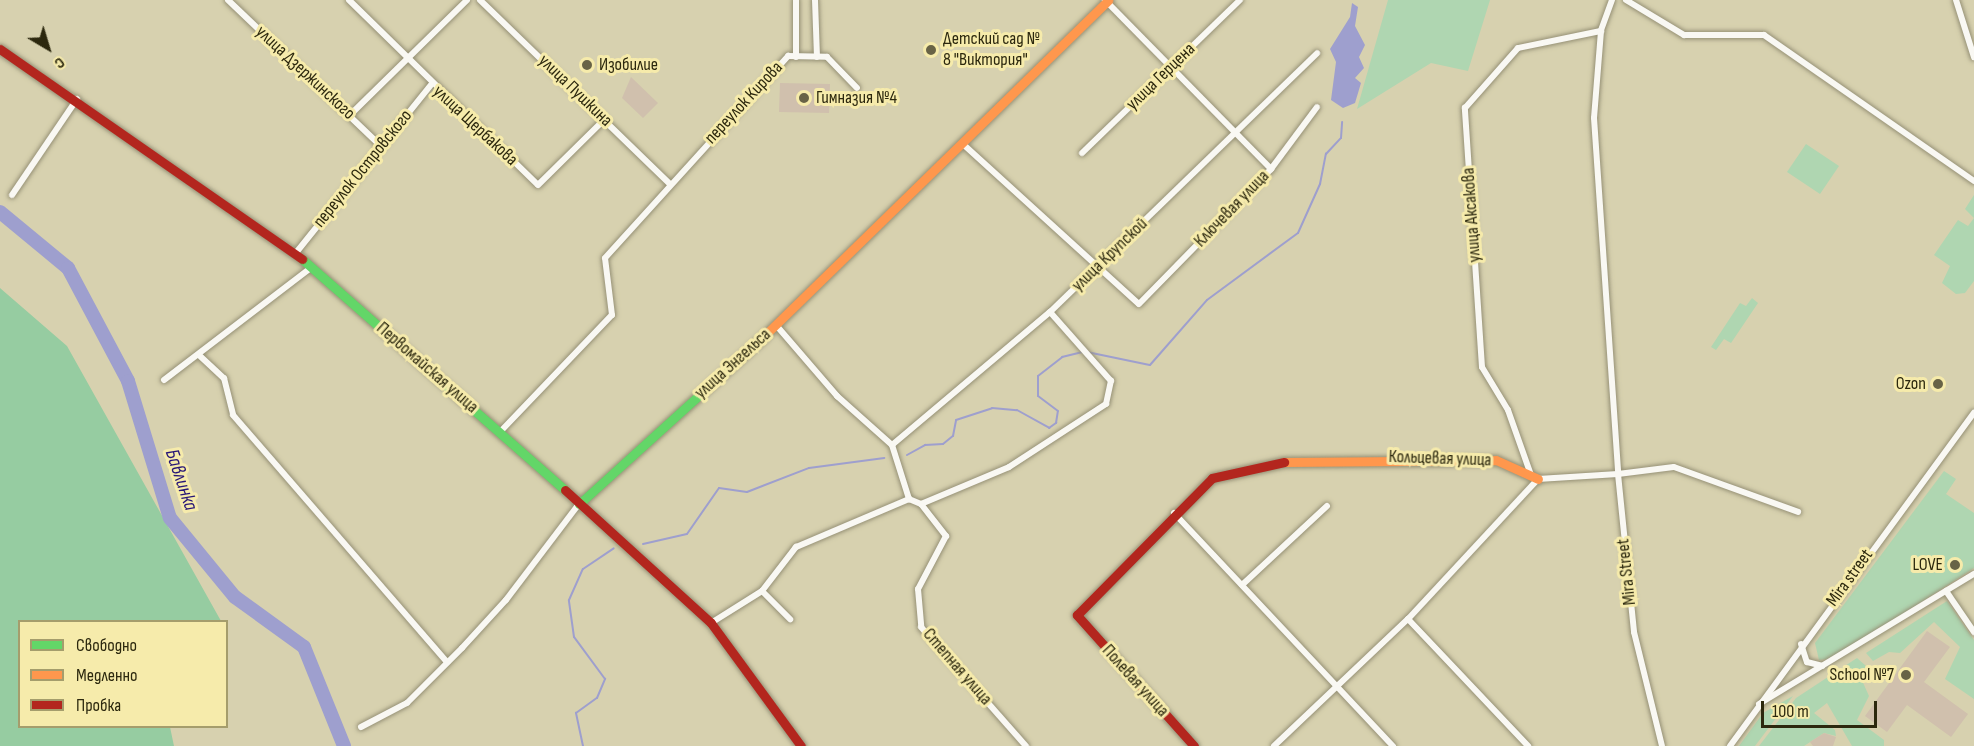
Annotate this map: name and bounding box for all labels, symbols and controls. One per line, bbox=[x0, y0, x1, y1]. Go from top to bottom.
north arrow bbox=[18, 18, 78, 78]
street label: улица Дзержинского bbox=[251, 21, 359, 125]
place label: Детский сад № 8 "Виктория" bbox=[943, 29, 1040, 72]
street label: улица Герцена bbox=[1122, 39, 1200, 115]
marker: Детский сад № 8 "Виктория" bbox=[924, 43, 938, 57]
street label: улица Пушкина bbox=[534, 51, 616, 131]
text: С bbox=[50, 53, 68, 73]
place label: Изобилие bbox=[599, 54, 658, 76]
street label: переулок Кирова bbox=[700, 57, 788, 149]
marker: Изобилие bbox=[580, 58, 594, 72]
street label: улица Щербакова bbox=[428, 81, 522, 171]
place label: Гимназия №4 bbox=[816, 87, 897, 109]
marker: Гимназия №4 bbox=[797, 91, 811, 105]
street label: переулок Островского bbox=[309, 106, 417, 232]
street label: Ключевая улица bbox=[1190, 166, 1274, 252]
street label: улица Аксакова bbox=[1458, 167, 1486, 263]
street label: улица Крупской bbox=[1068, 214, 1152, 296]
street label: Первомайская улица bbox=[372, 318, 482, 418]
street label: улица Энгельса bbox=[691, 324, 775, 404]
place label: Ozon bbox=[1896, 373, 1926, 395]
marker: Ozon bbox=[1931, 377, 1945, 391]
water label: Бавлинка bbox=[159, 446, 203, 514]
street label: Кольцевая улица bbox=[1388, 446, 1492, 472]
street label: Mira Street bbox=[1613, 538, 1641, 606]
street label: Mira street bbox=[1822, 545, 1878, 611]
place label: LOVE bbox=[1912, 554, 1943, 576]
marker: LOVE bbox=[1948, 558, 1962, 572]
legend bbox=[18, 620, 228, 728]
street label: Степная улица bbox=[918, 624, 996, 710]
text: Свободно bbox=[76, 635, 137, 656]
street label: Полевая улица bbox=[1097, 640, 1173, 722]
place label: School №7 bbox=[1830, 664, 1894, 686]
text: Медленно bbox=[76, 665, 138, 686]
marker: School №7 bbox=[1899, 668, 1913, 682]
scale bar bbox=[1764, 689, 1880, 727]
text: Пробка bbox=[76, 695, 121, 716]
text: 100 m bbox=[1772, 701, 1809, 722]

